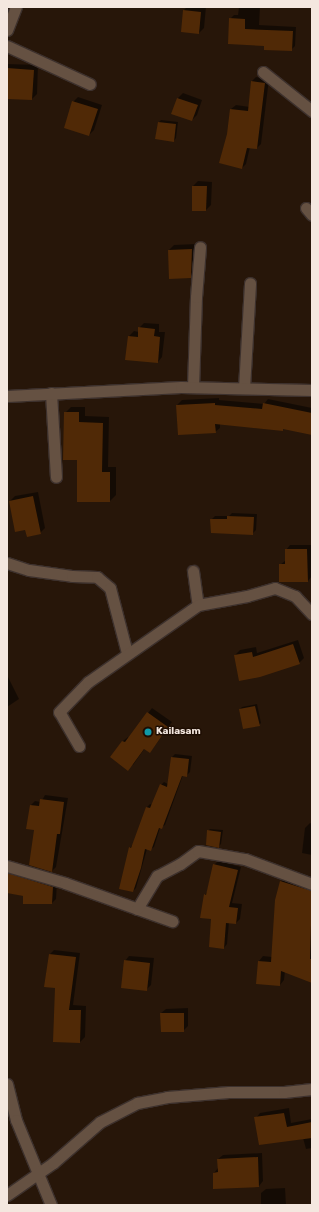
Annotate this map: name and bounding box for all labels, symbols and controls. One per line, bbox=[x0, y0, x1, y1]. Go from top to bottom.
place label: Kailasam bbox=[156, 726, 201, 738]
marker: Kailasam bbox=[143, 727, 153, 737]

